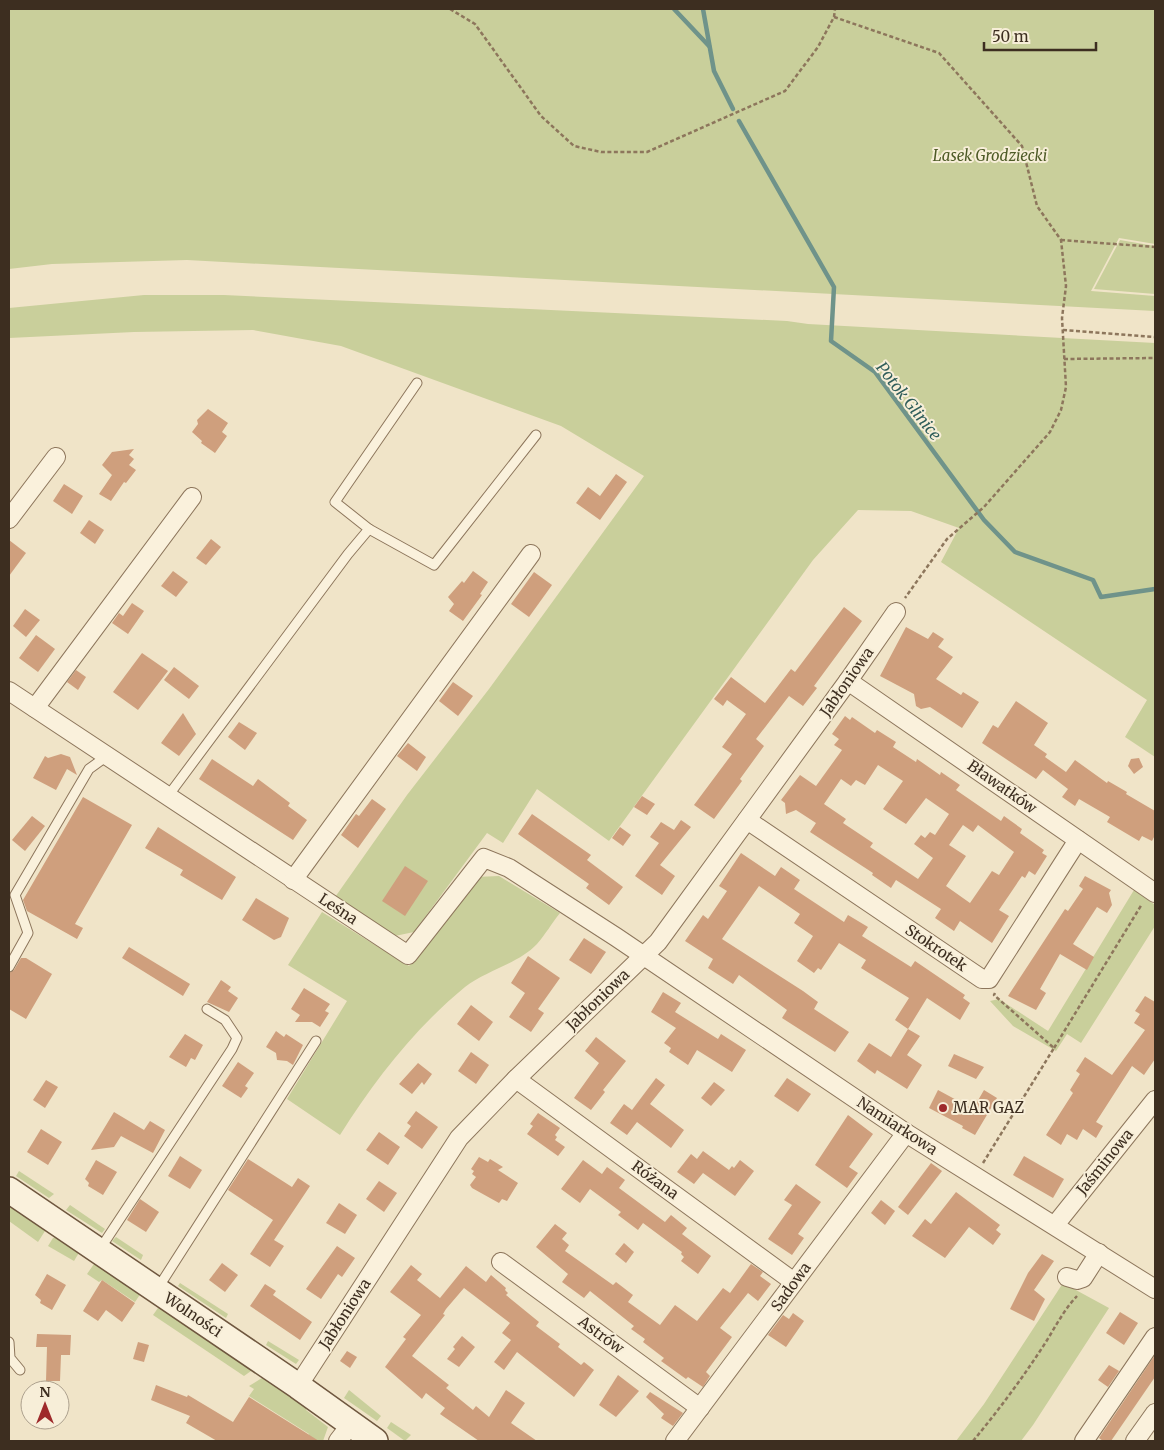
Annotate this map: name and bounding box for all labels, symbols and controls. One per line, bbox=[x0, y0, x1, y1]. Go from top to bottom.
scale bar bbox=[984, 20, 1096, 52]
text: 50 m bbox=[992, 27, 1029, 46]
park label: Lasek Grodziecki bbox=[933, 146, 1047, 165]
water label: Potok Glinice bbox=[872, 358, 946, 444]
street label: Jabłoniowa bbox=[815, 643, 877, 721]
street label: Bławatków bbox=[964, 756, 1041, 818]
street label: Leśna bbox=[315, 889, 361, 928]
street label: Stokrotek bbox=[902, 920, 971, 975]
street label: Jabłoniowa bbox=[561, 965, 633, 1035]
street label: Namiarkowa bbox=[853, 1093, 941, 1159]
place label: MAR GAZ bbox=[953, 1098, 1024, 1117]
marker: MAR GAZ bbox=[937, 1102, 949, 1114]
street label: Jaśminowa bbox=[1072, 1125, 1137, 1199]
street label: Różana bbox=[628, 1156, 682, 1203]
street label: Sadowa bbox=[767, 1259, 815, 1315]
street label: Jabłoniowa bbox=[314, 1275, 374, 1353]
street label: Wolności bbox=[160, 1288, 226, 1341]
street label: Astrów bbox=[574, 1311, 628, 1358]
north arrow bbox=[20, 1380, 70, 1430]
text: N bbox=[39, 1383, 51, 1401]

